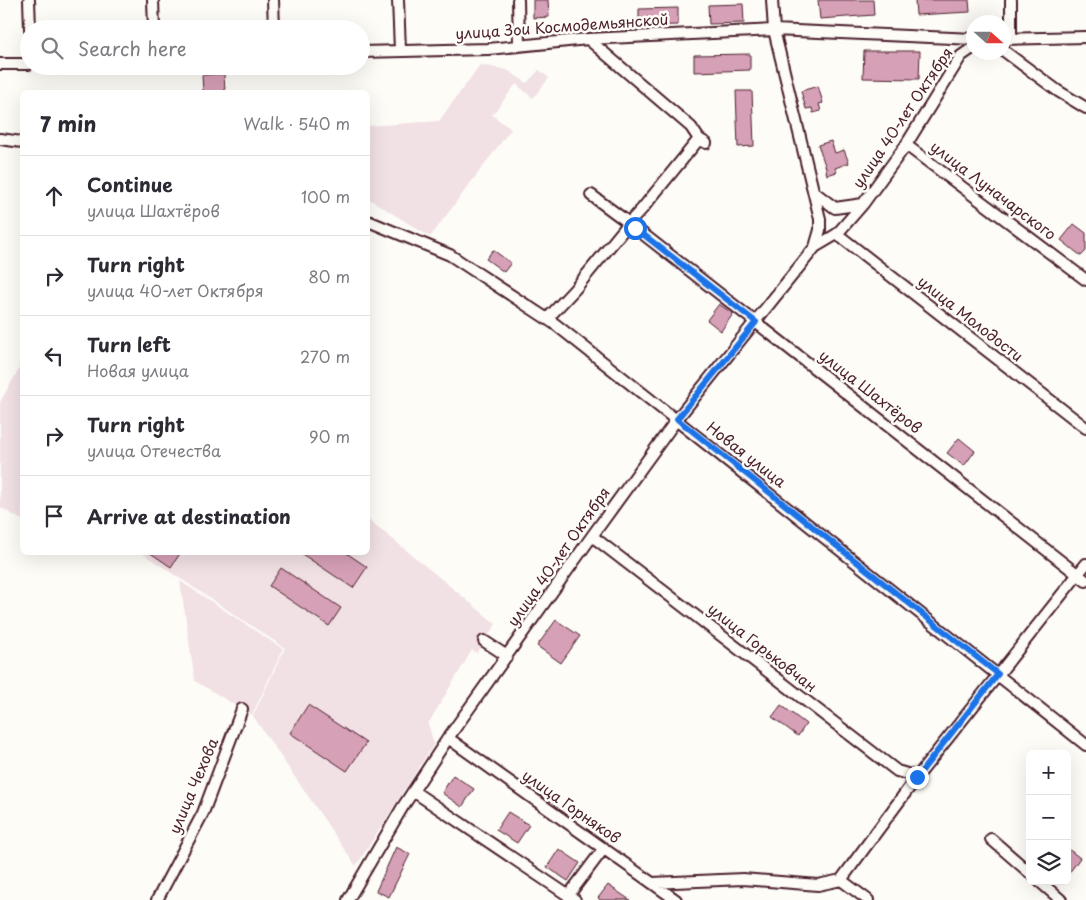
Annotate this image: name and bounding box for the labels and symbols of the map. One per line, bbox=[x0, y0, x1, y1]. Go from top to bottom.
street label: улица Зои Космодемьянской bbox=[455, 7, 669, 44]
north arrow bbox=[966, 15, 1011, 60]
street label: улица 40-лет Октября bbox=[846, 42, 958, 192]
street label: улица Луначарского bbox=[926, 135, 1062, 245]
route start bbox=[624, 217, 647, 240]
street label: улица Молодости bbox=[913, 269, 1029, 366]
street label: улица Шахтёров bbox=[815, 343, 927, 438]
street label: Новая улица bbox=[702, 415, 792, 493]
street label: улица 40-лет Октября bbox=[501, 482, 615, 631]
street label: улица Горьковчан bbox=[703, 597, 822, 697]
street label: улица Чехова bbox=[162, 733, 223, 837]
street label: улица Горняков bbox=[518, 763, 626, 849]
route end bbox=[906, 766, 929, 789]

